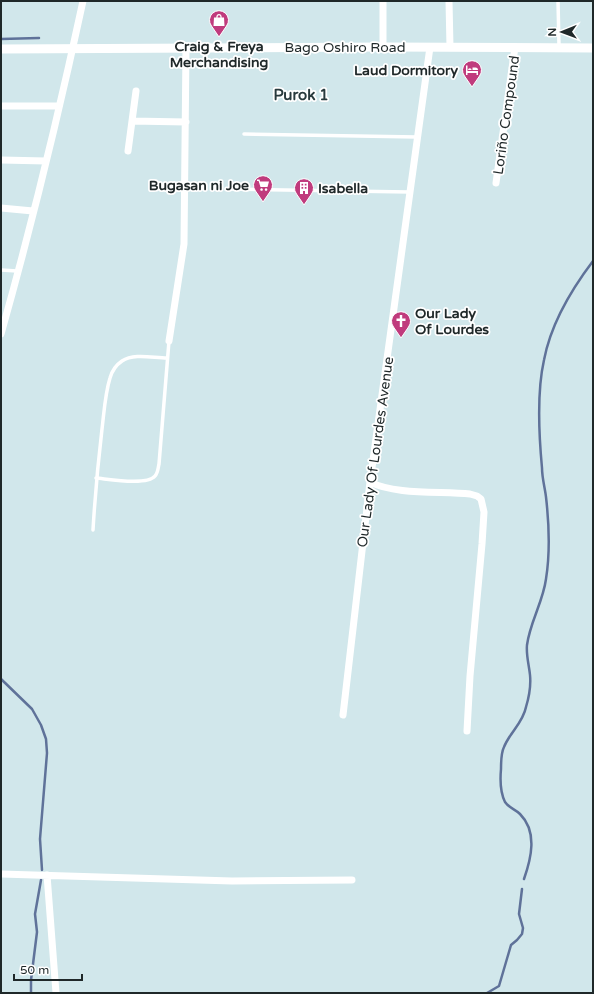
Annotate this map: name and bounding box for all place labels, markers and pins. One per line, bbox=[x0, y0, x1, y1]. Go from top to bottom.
shop icon: Craig & Freya Merchandising bbox=[208, 9, 230, 37]
place label: Craig & Freya Merchandising bbox=[170, 38, 269, 71]
hotel icon: Laud Dormitory bbox=[461, 59, 483, 87]
place label: Laud Dormitory bbox=[354, 62, 458, 79]
supermarket icon: Bugasan ni Joe bbox=[252, 174, 274, 202]
place label: Bugasan ni Joe bbox=[149, 177, 249, 194]
building icon: Isabella bbox=[293, 177, 315, 205]
place label: Isabella bbox=[318, 180, 368, 197]
place label: Our Lady Of Lourdes bbox=[415, 305, 489, 338]
church icon: Our Lady Of Lourdes bbox=[390, 310, 412, 338]

